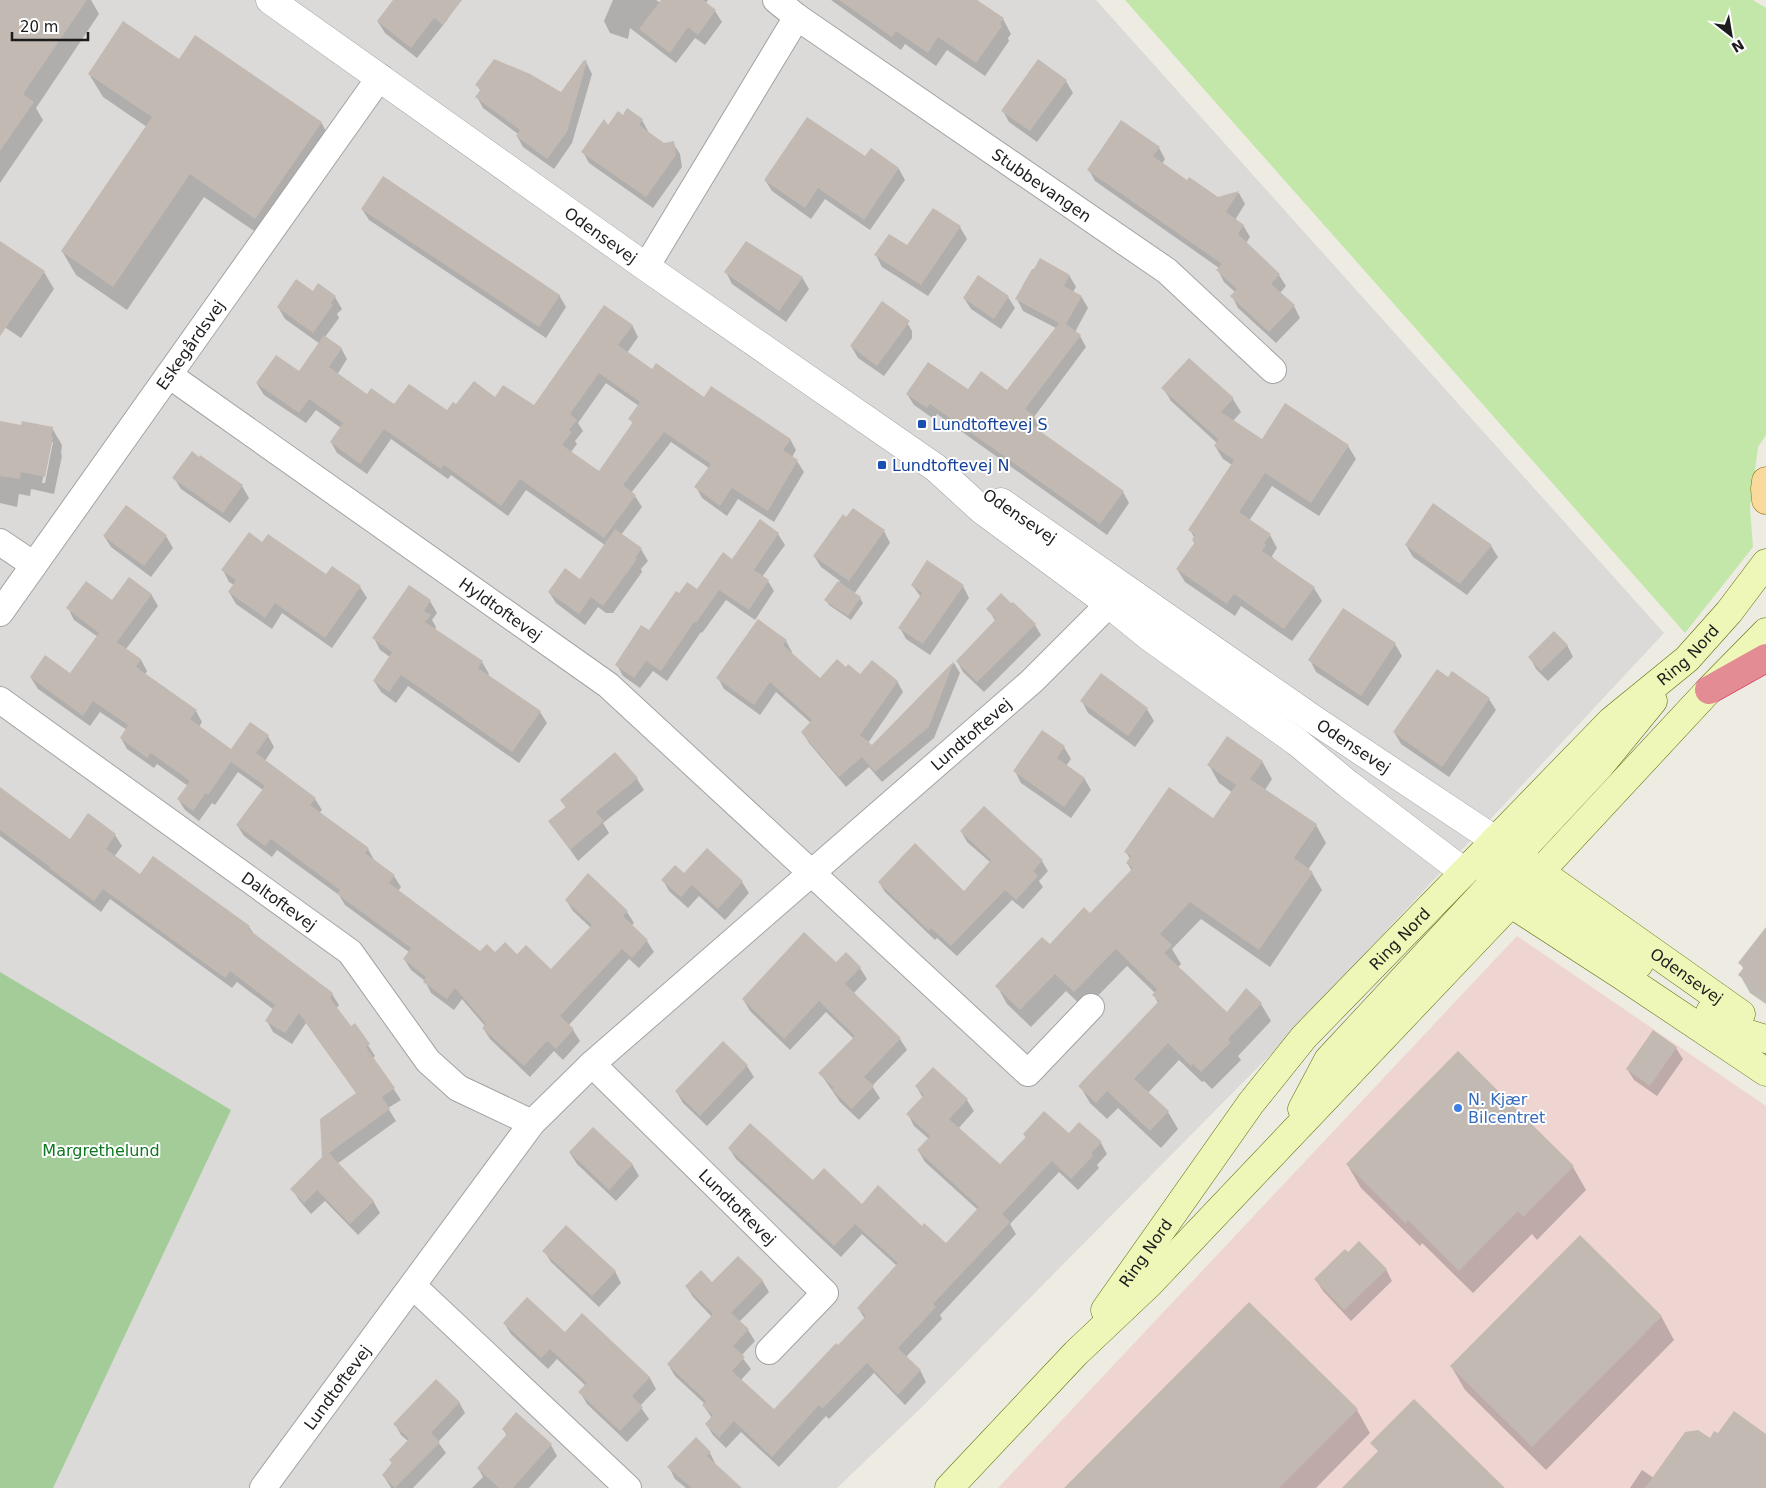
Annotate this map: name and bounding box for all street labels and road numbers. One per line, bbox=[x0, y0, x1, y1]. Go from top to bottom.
street label: Stubbevangen bbox=[988, 145, 1095, 226]
street label: Odensevej bbox=[561, 203, 641, 268]
street label: Eskegårdsvej bbox=[152, 296, 229, 393]
street label: Odensevej bbox=[979, 485, 1060, 548]
street label: Hyldtoftevej bbox=[455, 574, 546, 645]
street label: Ring Nord bbox=[1653, 621, 1723, 690]
street label: Lundtoftevej bbox=[927, 694, 1015, 775]
street label: Odensevej bbox=[1313, 715, 1394, 778]
street label: Daltoftevej bbox=[238, 868, 320, 935]
street label: Ring Nord bbox=[1365, 904, 1434, 974]
street label: Odensevej bbox=[1647, 944, 1727, 1008]
street label: Lundtoftevej bbox=[695, 1165, 780, 1249]
street label: Ring Nord bbox=[1115, 1215, 1176, 1291]
street label: Lundtoftevej bbox=[300, 1342, 375, 1434]

